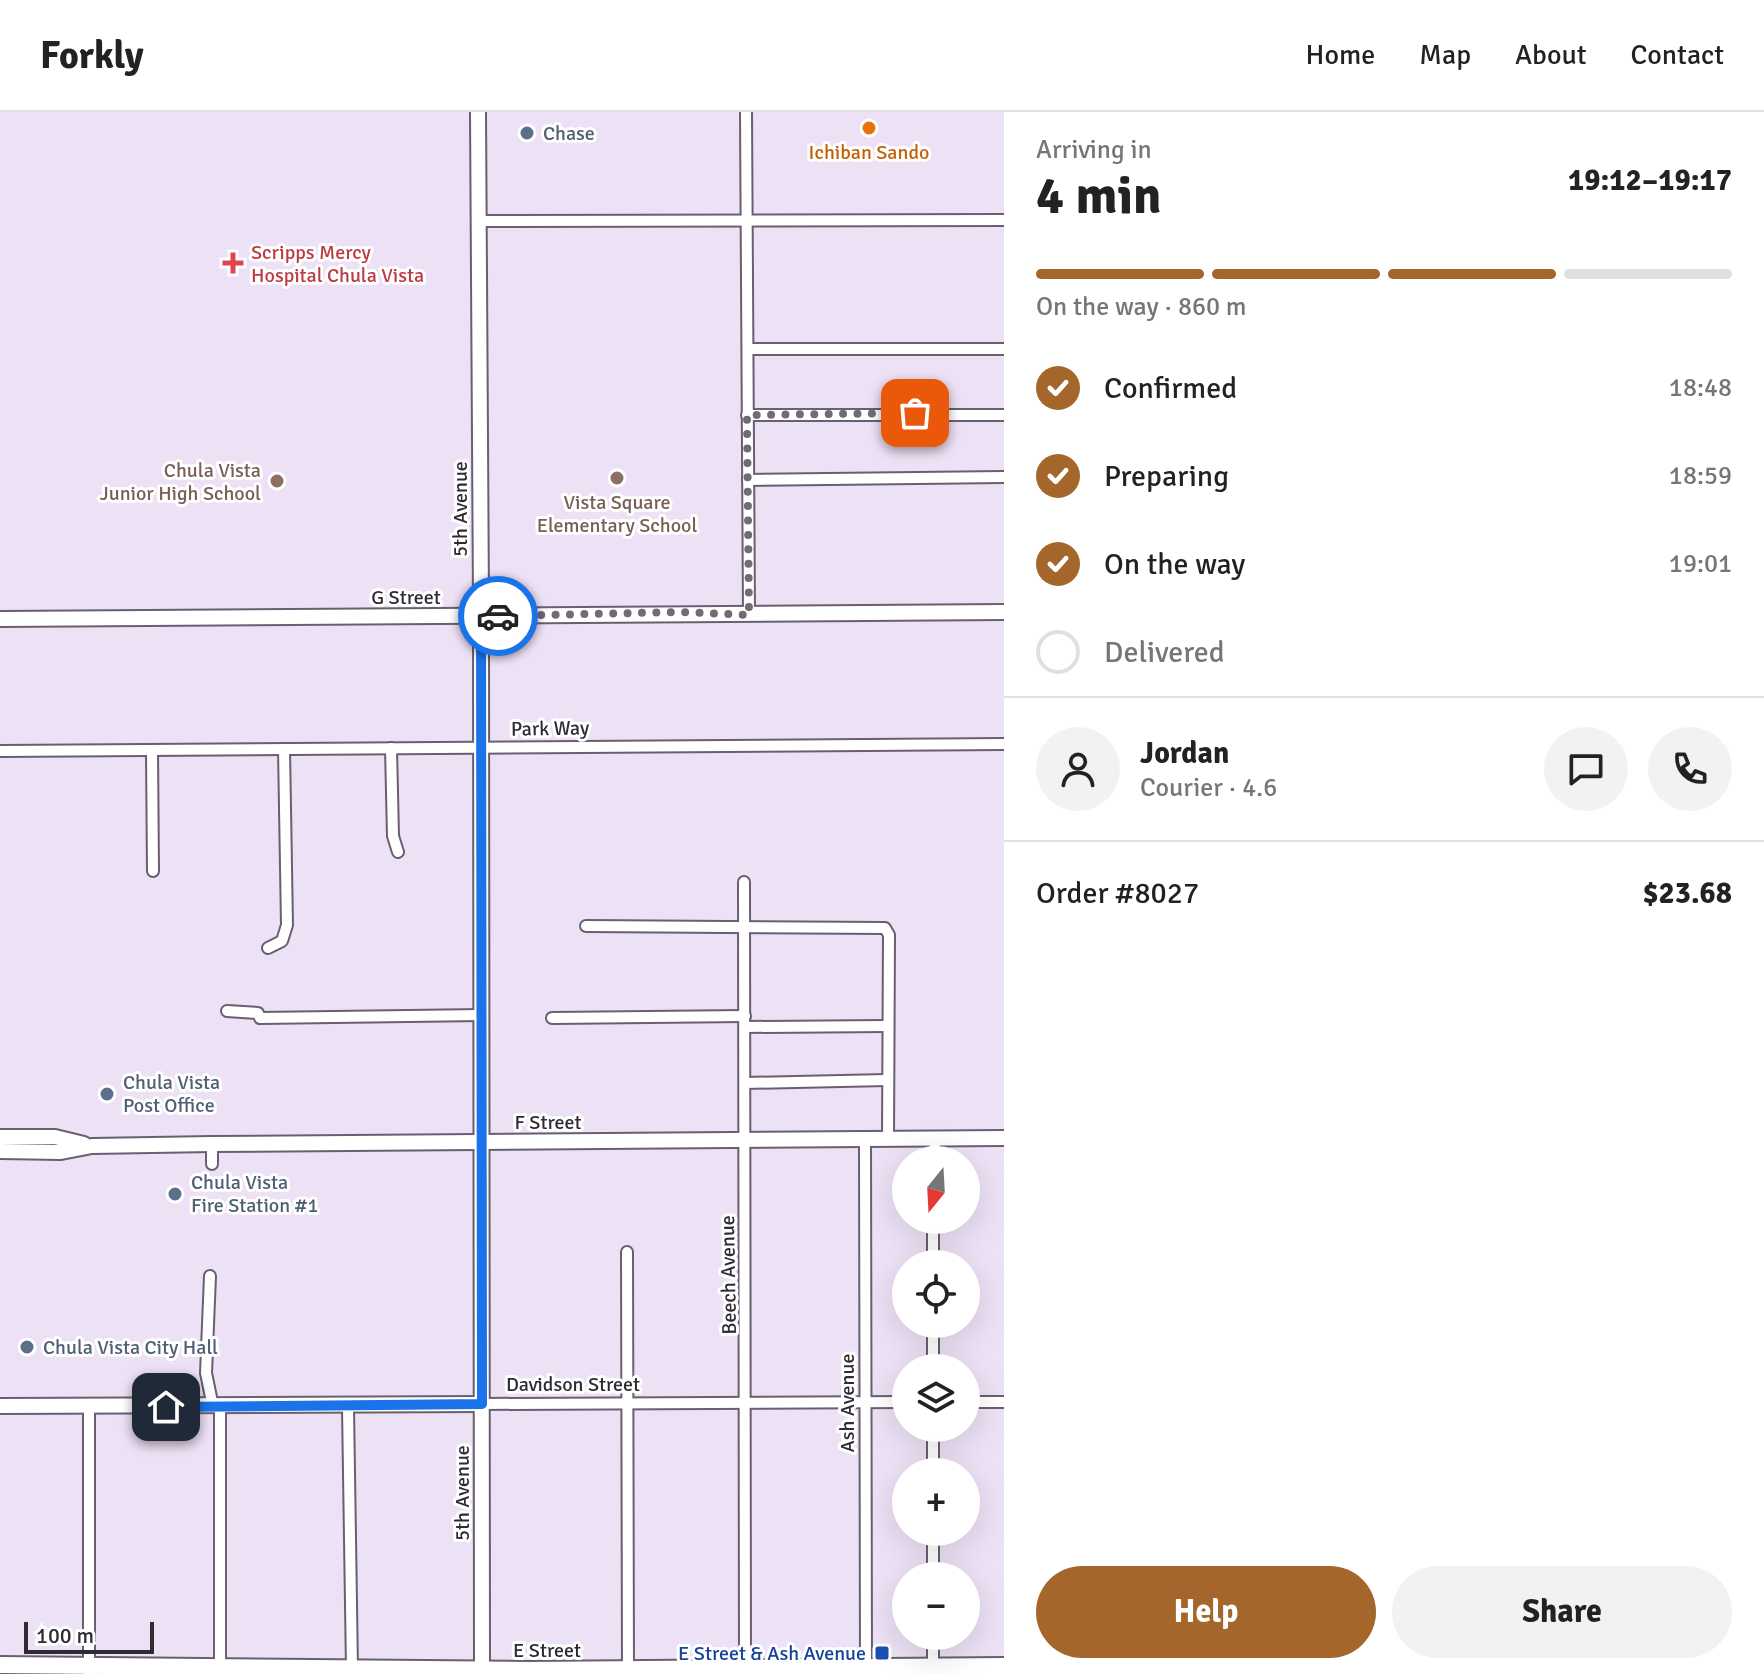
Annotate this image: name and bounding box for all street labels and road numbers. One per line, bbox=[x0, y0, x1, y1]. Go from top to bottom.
street label: 5th Avenue bbox=[448, 461, 473, 557]
street label: G Street bbox=[371, 585, 441, 610]
street label: Park Way bbox=[511, 715, 590, 742]
street label: F Street bbox=[515, 1110, 581, 1135]
street label: Beech Avenue bbox=[715, 1215, 742, 1335]
street label: Ash Avenue bbox=[835, 1354, 860, 1452]
street label: Davidson Street bbox=[506, 1372, 640, 1397]
street label: 5th Avenue bbox=[450, 1445, 475, 1541]
street label: E Street bbox=[513, 1638, 581, 1663]

